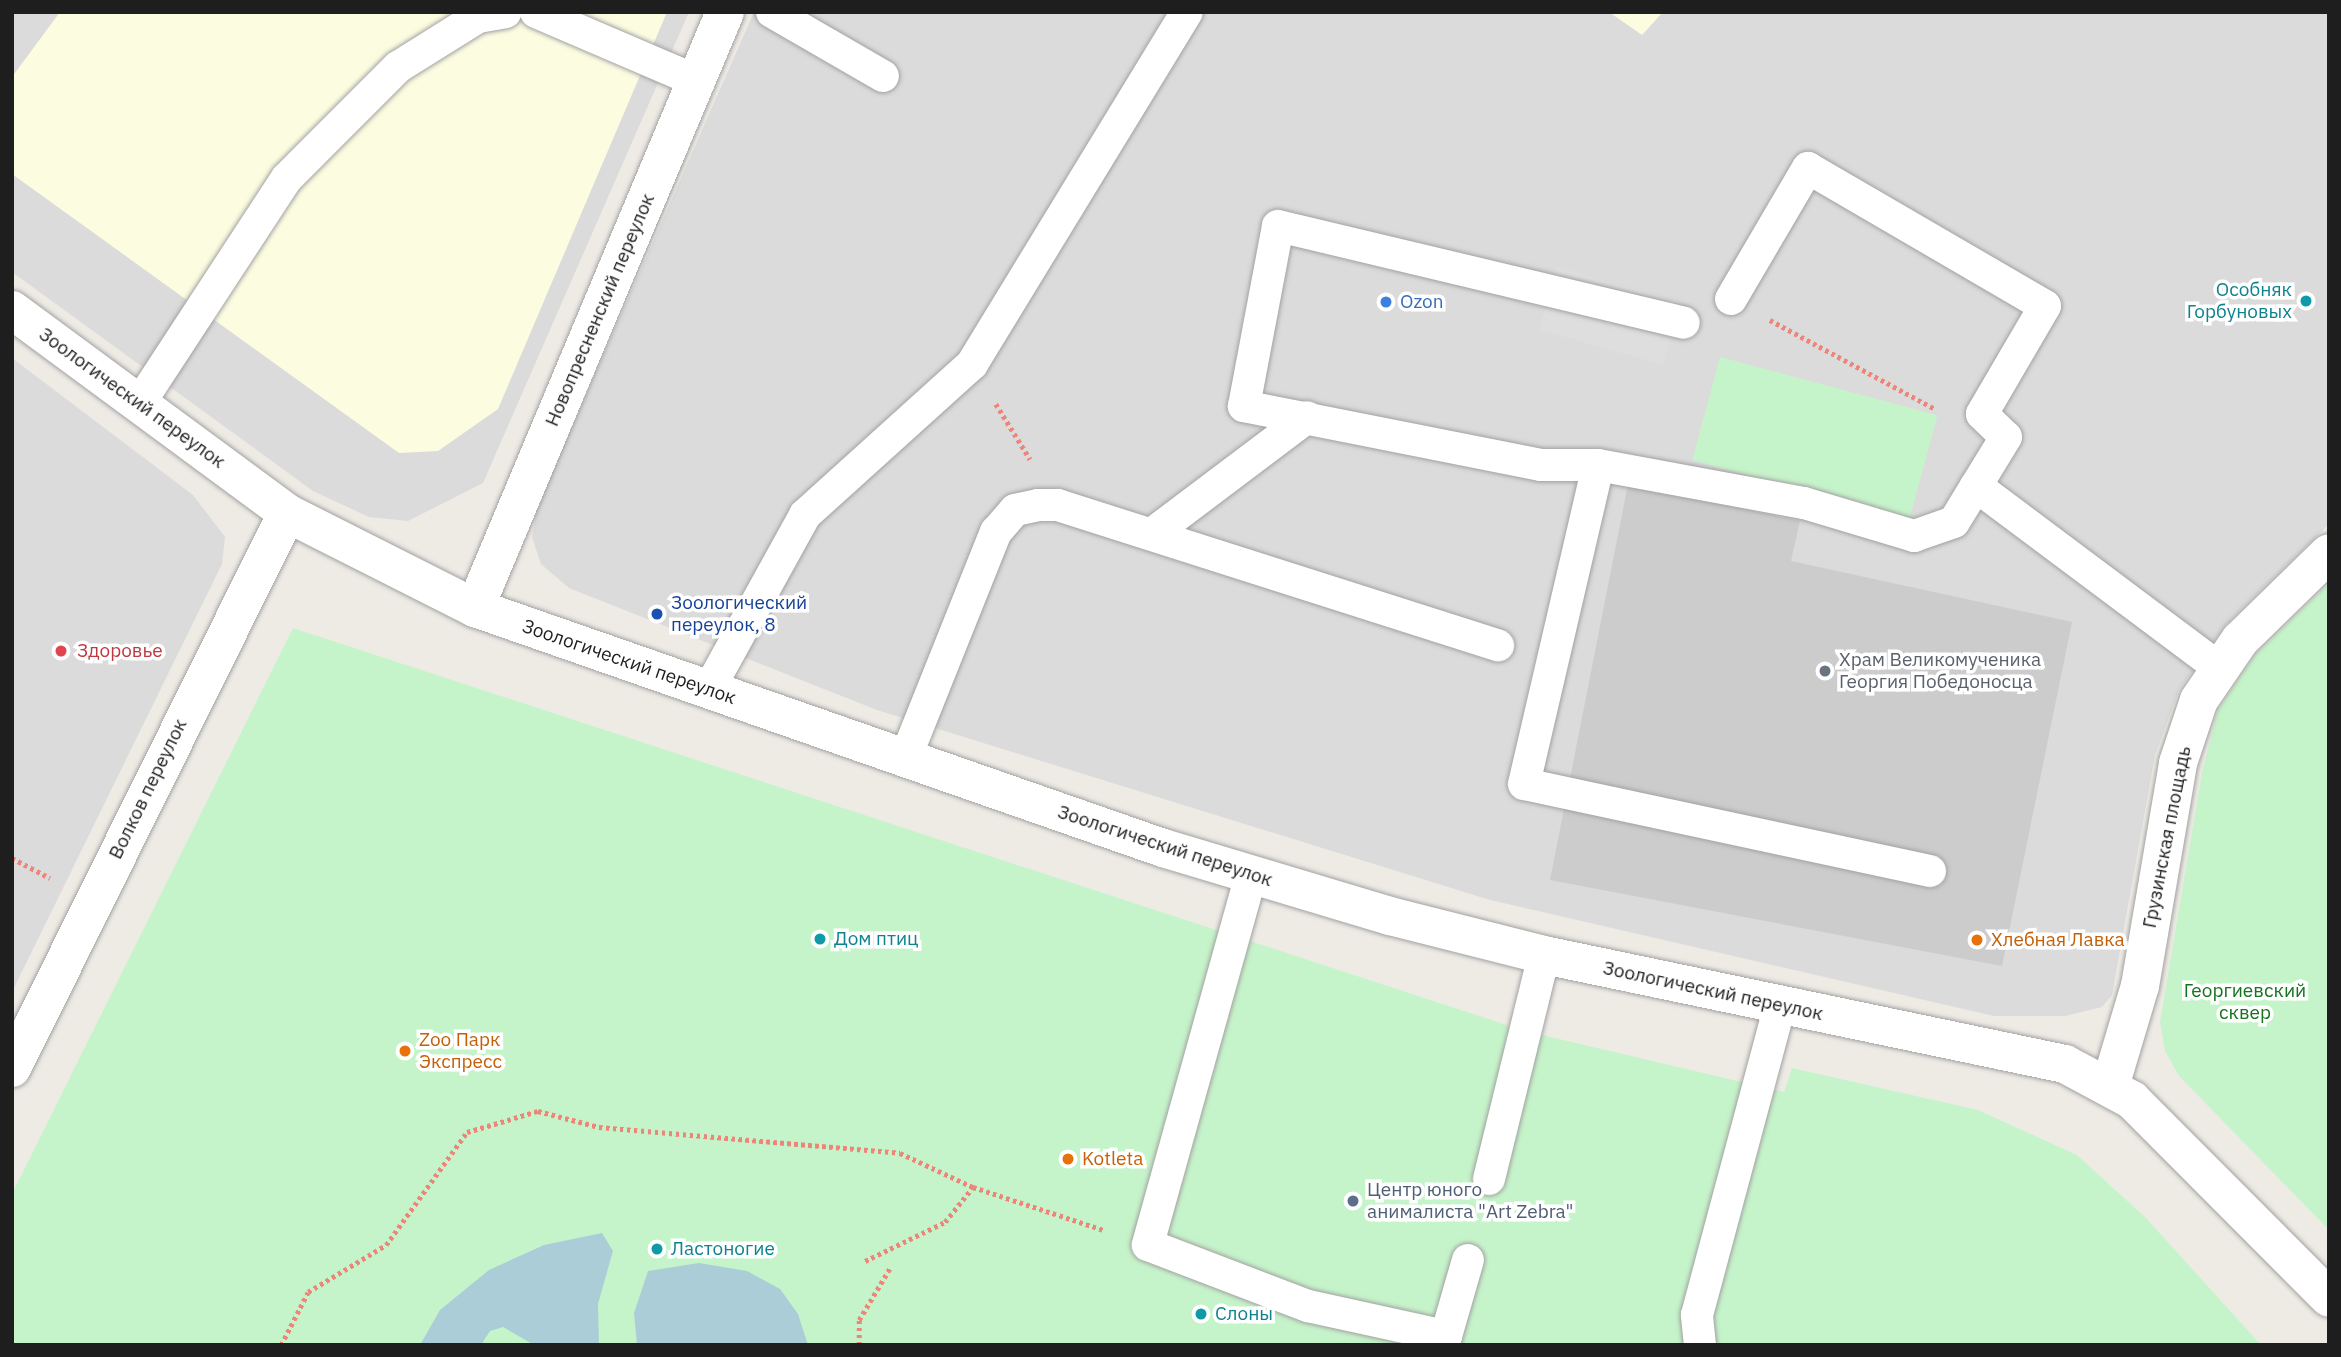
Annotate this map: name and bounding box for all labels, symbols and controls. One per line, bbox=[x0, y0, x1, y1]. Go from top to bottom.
street label: Новопресненский переулок bbox=[541, 190, 659, 430]
place label: Особняк Горбуновых bbox=[2187, 279, 2292, 323]
place label: Ozon bbox=[1400, 291, 1444, 313]
marker: Особняк Горбуновых bbox=[2298, 293, 2314, 309]
marker: Ozon bbox=[1378, 294, 1394, 310]
street label: Зоологический переулок bbox=[35, 323, 229, 473]
place label: Зоологический переулок, 8 bbox=[671, 592, 807, 636]
marker: Зоологический переулок, 8 bbox=[649, 606, 665, 622]
street label: Зоологический переулок bbox=[519, 615, 739, 709]
place label: Здоровье bbox=[77, 640, 163, 662]
marker: Здоровье bbox=[51, 641, 71, 661]
place label: Храм Великомученика Георгия Победоносца bbox=[1839, 649, 2041, 693]
marker: Храм Великомученика Георгия Победоносца bbox=[1817, 663, 1833, 679]
street label: Волков переулок bbox=[104, 715, 192, 863]
street label: Грузинская площадь bbox=[2138, 744, 2196, 930]
street label: Зоологический переулок bbox=[1055, 800, 1275, 892]
place label: Дом птиц bbox=[834, 928, 918, 950]
place label: Хлебная Лавка bbox=[1991, 929, 2125, 951]
marker: Дом птиц bbox=[812, 931, 828, 947]
marker: Хлебная Лавка bbox=[1969, 932, 1985, 948]
street label: Зоологический переулок bbox=[1601, 957, 1825, 1025]
park label: Георгиевский сквер bbox=[2184, 980, 2306, 1024]
place label: Zoo Парк Экспресс bbox=[419, 1029, 502, 1073]
marker: Zoo Парк Экспресс bbox=[397, 1043, 413, 1059]
place label: Kotleta bbox=[1082, 1148, 1143, 1170]
marker: Kotleta bbox=[1060, 1151, 1076, 1167]
place label: Центр юного анималиста "Art Zebra" bbox=[1367, 1179, 1572, 1223]
marker: Центр юного анималиста "Art Zebra" bbox=[1345, 1193, 1361, 1209]
place label: Ластоногие bbox=[671, 1238, 775, 1260]
marker: Ластоногие bbox=[649, 1241, 665, 1257]
place label: Слоны bbox=[1215, 1303, 1273, 1325]
marker: Слоны bbox=[1193, 1306, 1209, 1322]

